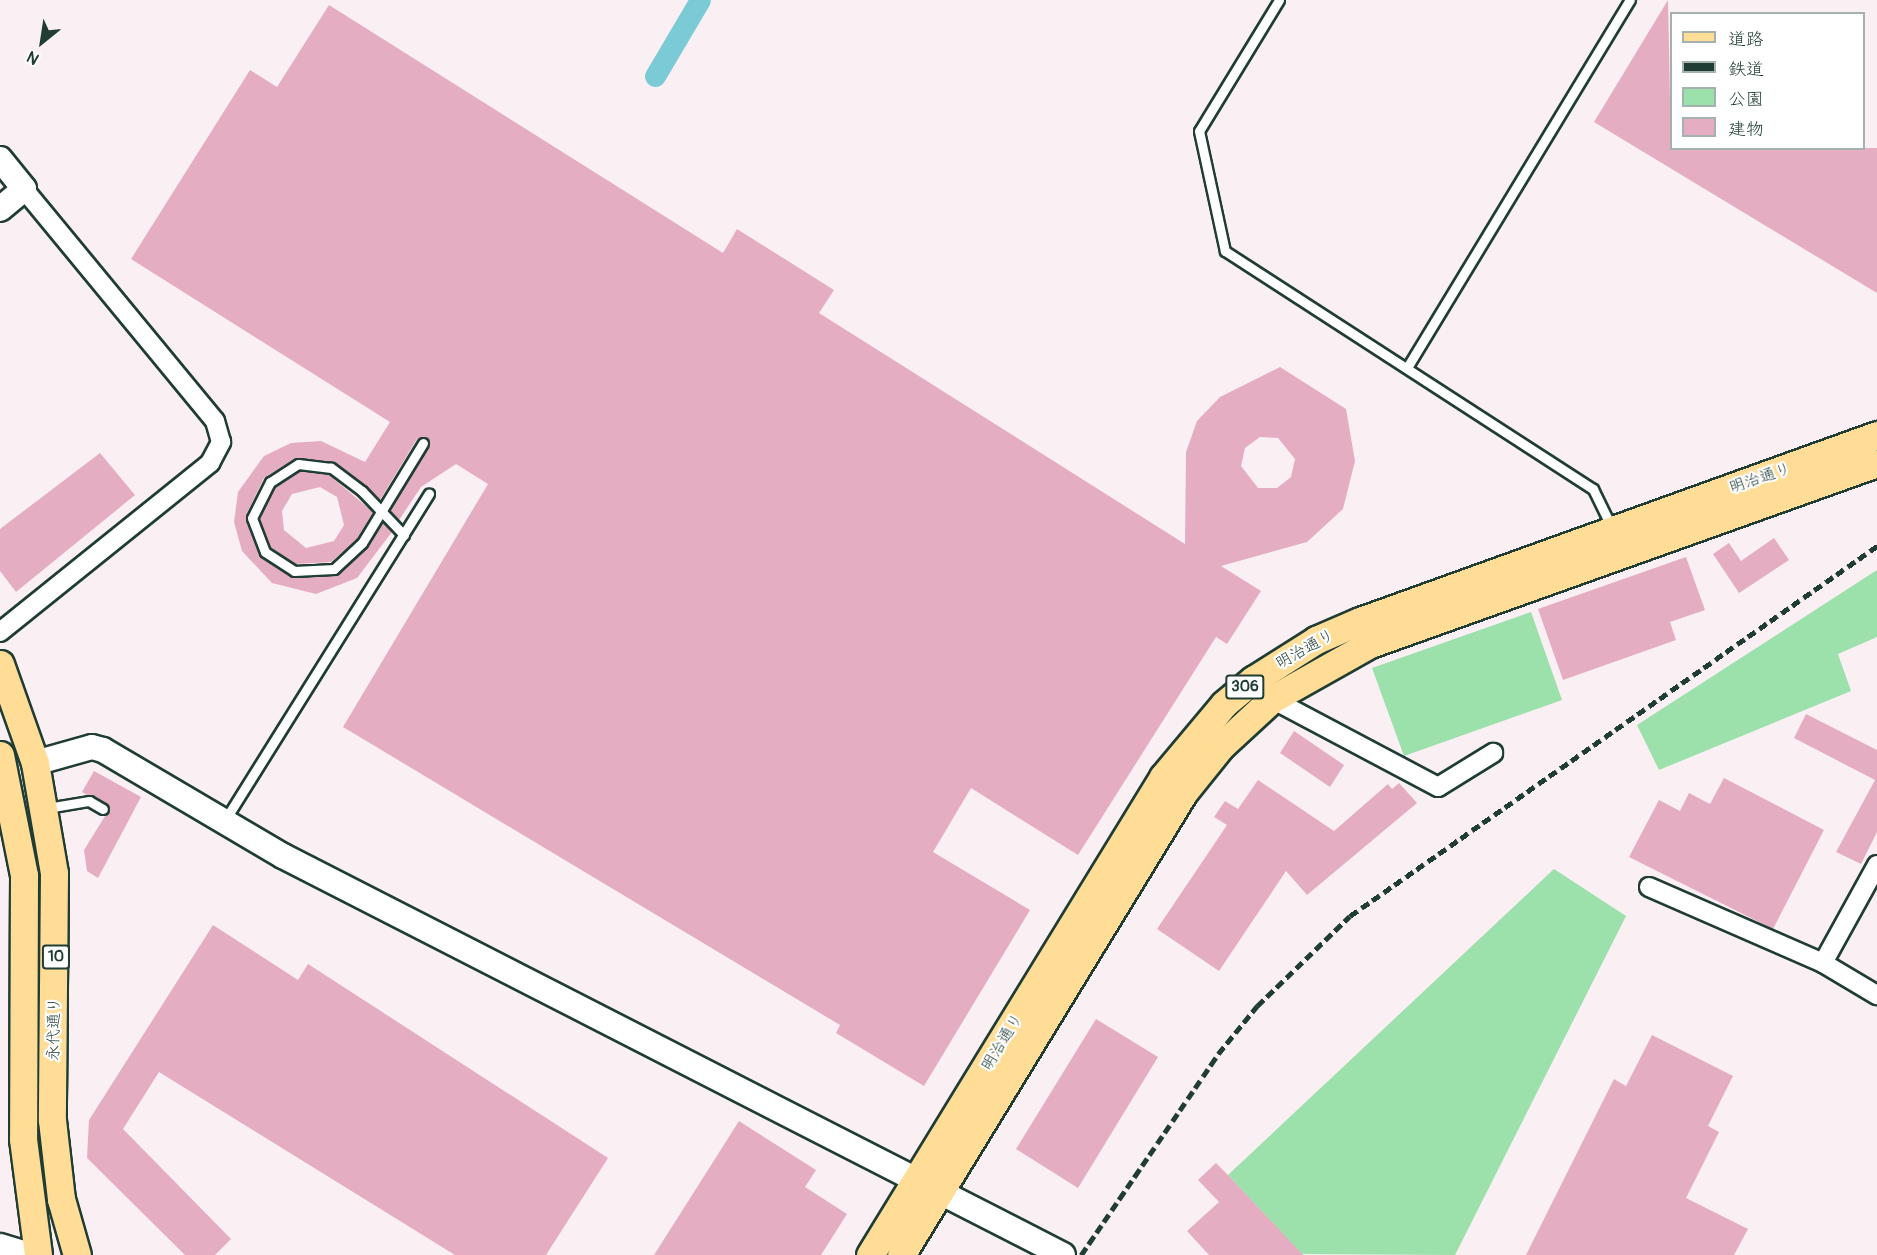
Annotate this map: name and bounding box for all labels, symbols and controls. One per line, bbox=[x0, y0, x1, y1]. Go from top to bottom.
north arrow bbox=[12, 12, 72, 72]
legend bbox=[1670, 12, 1865, 150]
text: 道路 bbox=[1728, 28, 1764, 51]
text: N bbox=[23, 46, 43, 69]
text: 鉄道 bbox=[1728, 58, 1764, 81]
text: 公園 bbox=[1728, 88, 1764, 111]
text: 建物 bbox=[1728, 118, 1764, 141]
street label: 明治通り bbox=[1727, 459, 1793, 497]
street label: 明治通り bbox=[1272, 625, 1338, 673]
road number: 306 bbox=[1224, 675, 1266, 699]
road number: 10 bbox=[41, 945, 71, 969]
street label: 永代通り bbox=[44, 997, 64, 1061]
street label: 明治通り bbox=[977, 1010, 1027, 1074]

